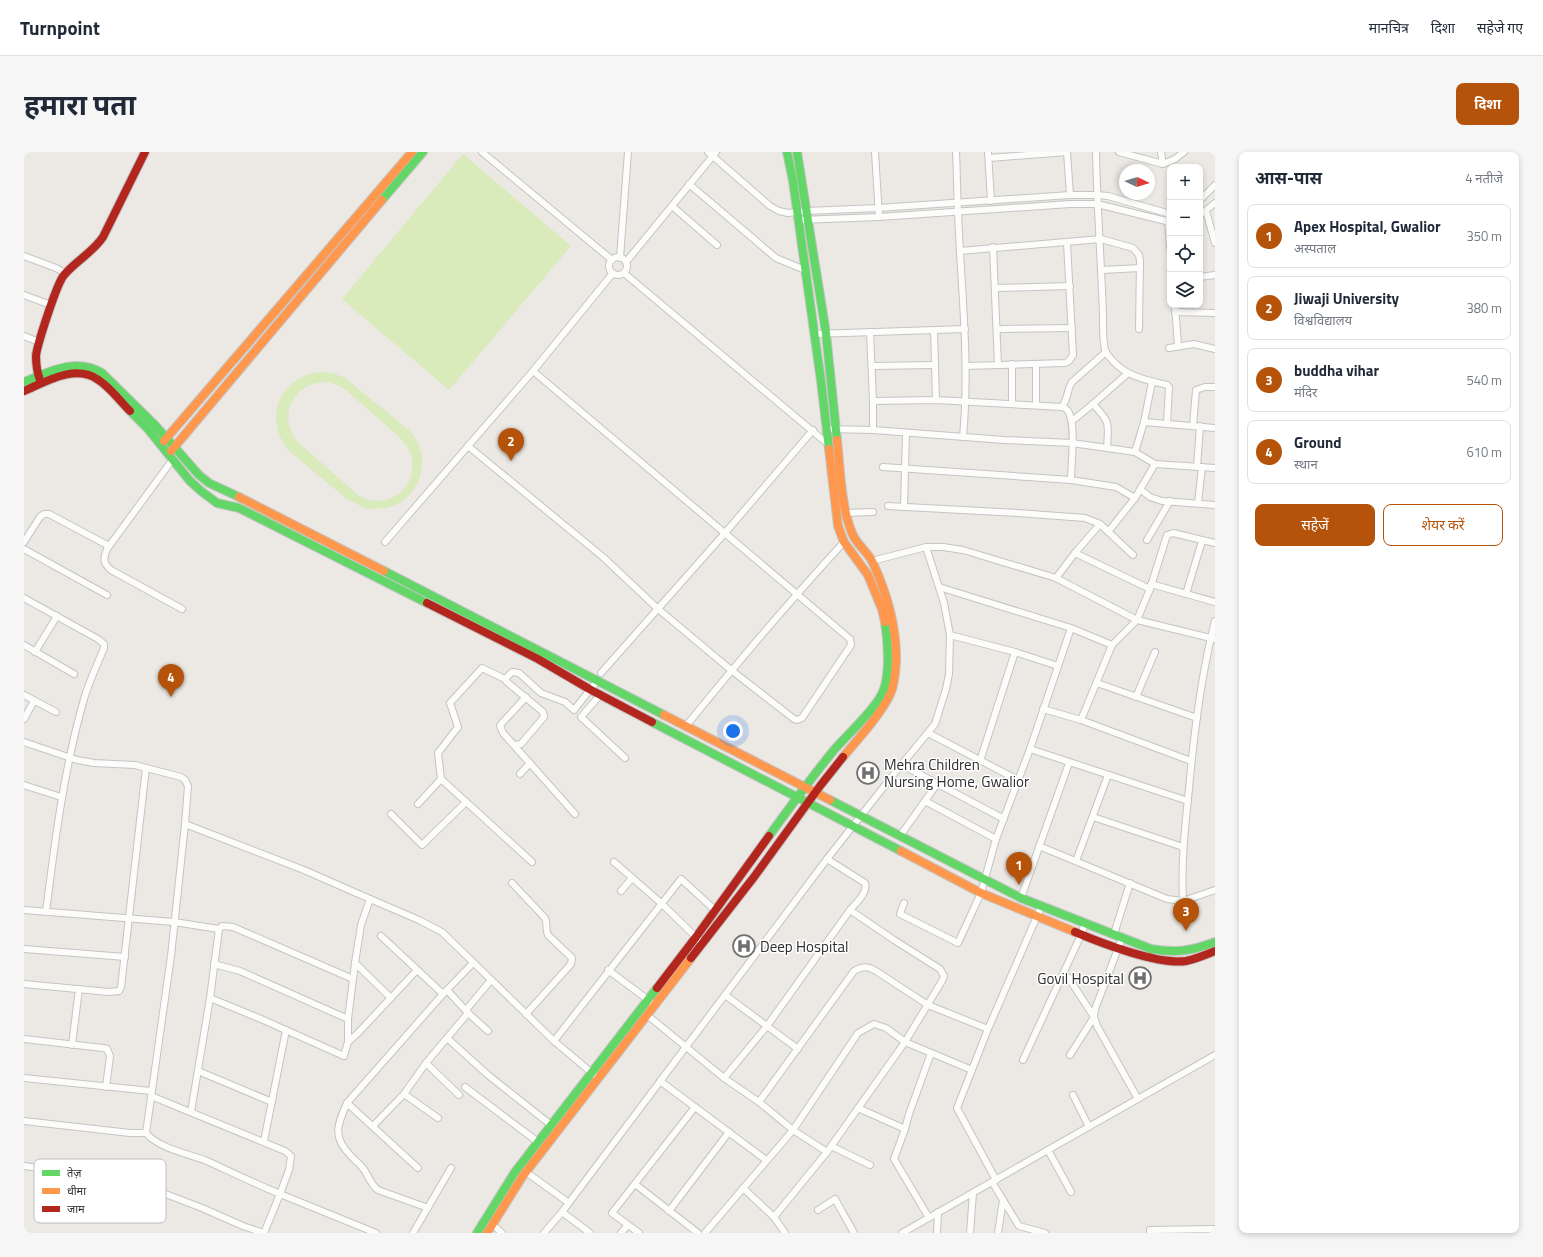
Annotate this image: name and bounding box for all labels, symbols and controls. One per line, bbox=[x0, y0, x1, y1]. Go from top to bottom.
text: Turnpoint bbox=[20, 13, 100, 42]
text: मानचित्र bbox=[1369, 17, 1409, 38]
text: दिशा bbox=[1431, 17, 1455, 38]
text: सहेजे गए bbox=[1477, 17, 1523, 38]
text: हमारा पता bbox=[24, 83, 136, 126]
button: दिशा bbox=[1456, 83, 1519, 125]
north arrow bbox=[1119, 164, 1155, 200]
map controls bbox=[1167, 164, 1203, 308]
button: + bbox=[1167, 164, 1203, 200]
text: आस-पास bbox=[1255, 165, 1322, 191]
text: 4 नतीजे bbox=[1465, 168, 1503, 188]
button: − bbox=[1167, 200, 1203, 236]
text: Apex Hospital, Gwalior bbox=[1294, 215, 1441, 238]
text: 1 bbox=[1265, 226, 1273, 246]
text: 350 m bbox=[1466, 226, 1502, 246]
button: locate bbox=[1167, 236, 1203, 272]
text: अस्पताल bbox=[1294, 238, 1336, 258]
button: layers bbox=[1167, 272, 1203, 308]
text: Jiwaji University bbox=[1294, 287, 1399, 310]
text: 2 bbox=[1265, 298, 1273, 318]
text: 380 m bbox=[1466, 298, 1502, 318]
text: विश्वविद्यालय bbox=[1294, 310, 1352, 330]
text: buddha vihar bbox=[1294, 359, 1379, 382]
text: 3 bbox=[1265, 370, 1273, 390]
text: 540 m bbox=[1466, 370, 1502, 390]
text: मंदिर bbox=[1294, 382, 1317, 402]
pin: 2 bbox=[498, 428, 524, 461]
text: Ground bbox=[1294, 431, 1342, 454]
text: 4 bbox=[1265, 442, 1273, 462]
text: 610 m bbox=[1466, 442, 1502, 462]
text: स्थान bbox=[1294, 454, 1318, 474]
button: सहेजें bbox=[1255, 504, 1375, 546]
button: शेयर करें bbox=[1383, 504, 1503, 546]
pin: 4 bbox=[158, 664, 184, 697]
your location bbox=[723, 721, 743, 741]
place label: Mehra Children Nursing Home, Gwalior bbox=[884, 753, 1029, 793]
hospital icon: Mehra Children Nursing Home, Gwalior bbox=[855, 760, 881, 786]
pin: 1 bbox=[1006, 852, 1032, 885]
pin: 3 bbox=[1173, 898, 1199, 931]
hospital icon: Deep Hospital bbox=[731, 933, 757, 959]
place label: Deep Hospital bbox=[760, 935, 848, 958]
hospital icon: Govil Hospital bbox=[1127, 965, 1153, 991]
place label: Govil Hospital bbox=[1037, 967, 1124, 990]
legend bbox=[34, 1159, 166, 1223]
text: तेज़ bbox=[67, 1165, 82, 1181]
text: धीमा bbox=[67, 1183, 86, 1199]
text: जाम bbox=[67, 1201, 85, 1217]

